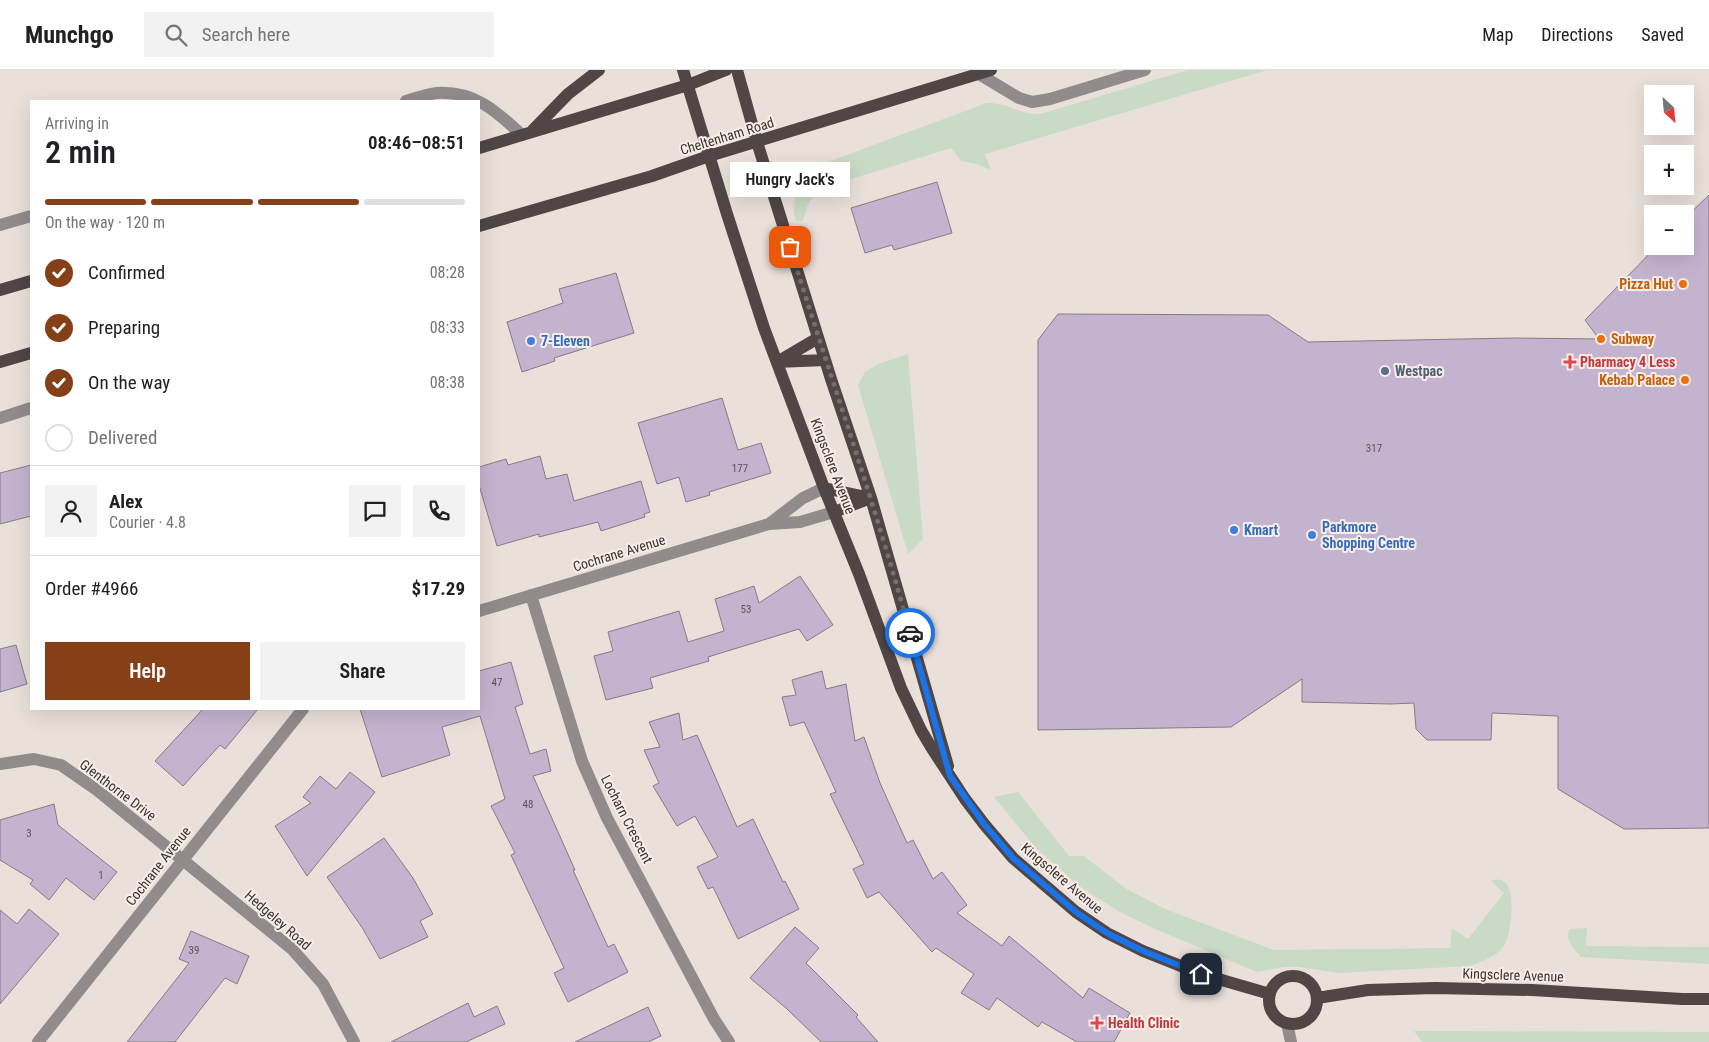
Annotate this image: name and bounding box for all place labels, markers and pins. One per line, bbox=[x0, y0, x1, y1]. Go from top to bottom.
callout: Hungry Jack's bbox=[730, 162, 850, 197]
pin bbox=[769, 226, 811, 268]
place label: Pizza Hut bbox=[1619, 276, 1673, 292]
marker: Pizza Hut bbox=[1677, 278, 1689, 290]
place label: Subway bbox=[1611, 331, 1655, 347]
place label: 7-Eleven bbox=[541, 333, 590, 349]
marker: Subway bbox=[1595, 333, 1607, 345]
marker: 7-Eleven bbox=[525, 335, 537, 347]
place label: Pharmacy 4 Less bbox=[1580, 354, 1675, 370]
marker: Pharmacy 4 Less bbox=[1564, 356, 1576, 368]
place label: Westpac bbox=[1395, 363, 1443, 379]
marker: Westpac bbox=[1379, 365, 1391, 377]
place label: Kebab Palace bbox=[1599, 372, 1675, 388]
marker: Kebab Palace bbox=[1679, 374, 1691, 386]
place label: Parkmore Shopping Centre bbox=[1322, 519, 1415, 551]
place label: Kmart bbox=[1244, 522, 1278, 538]
marker: Kmart bbox=[1228, 524, 1240, 536]
marker: Parkmore Shopping Centre bbox=[1306, 529, 1318, 541]
pin bbox=[1180, 953, 1222, 995]
place label: Health Clinic bbox=[1108, 1015, 1180, 1031]
marker: Health Clinic bbox=[1090, 1016, 1104, 1030]

